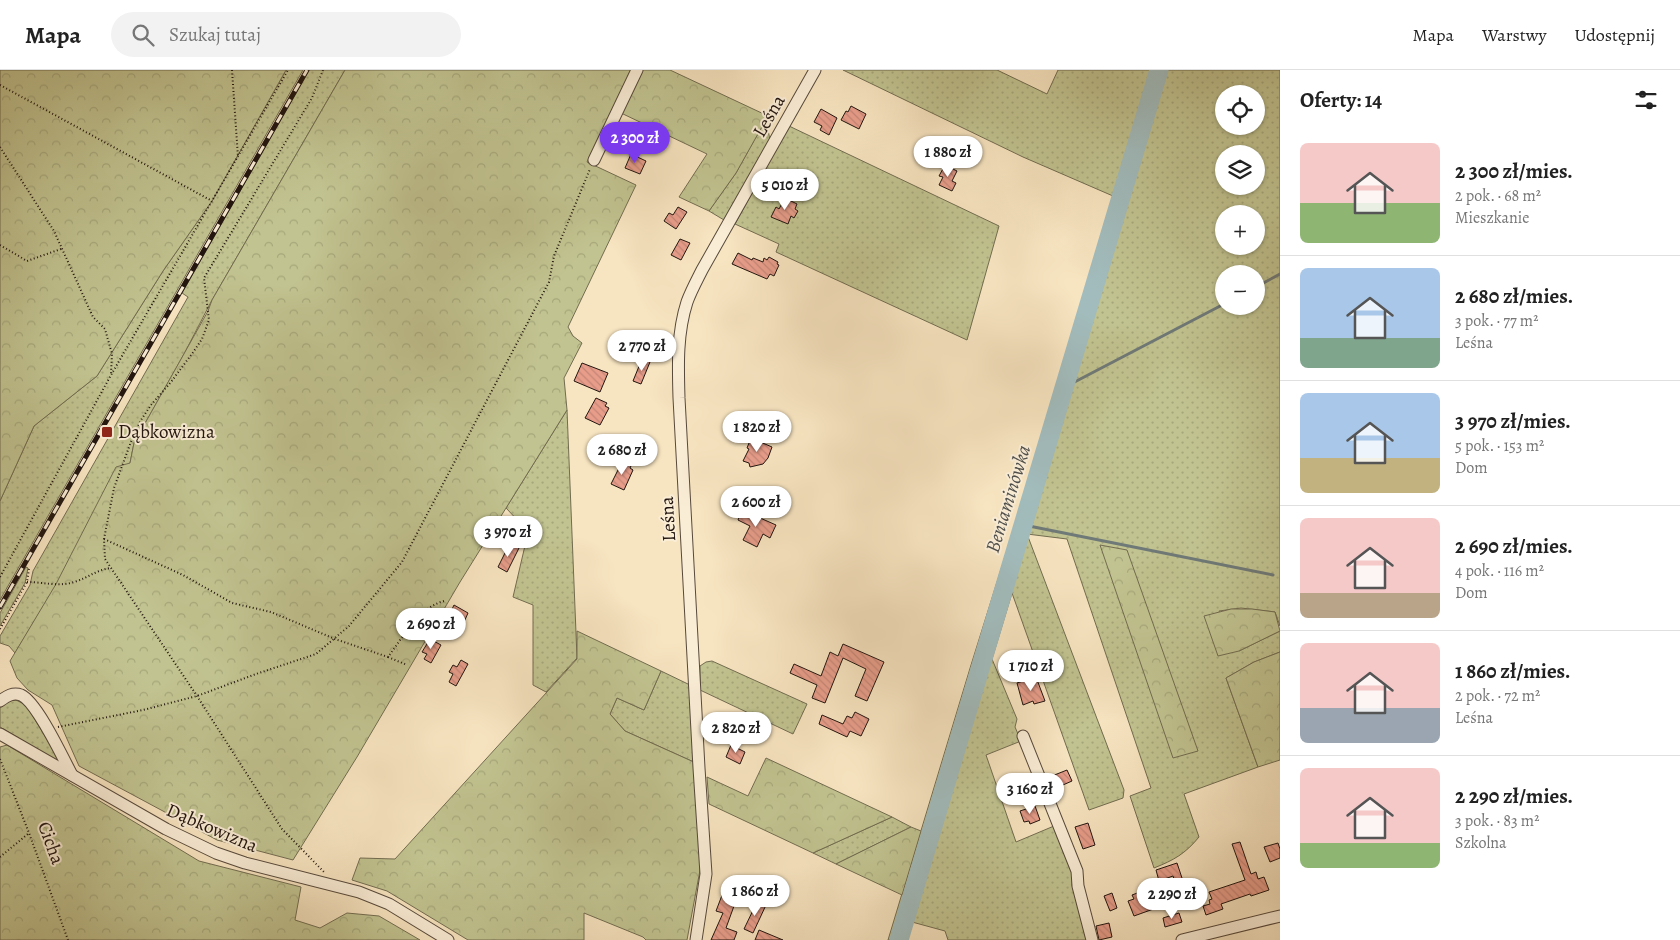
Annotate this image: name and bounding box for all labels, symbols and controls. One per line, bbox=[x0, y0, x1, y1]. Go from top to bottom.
search box bbox=[111, 12, 461, 57]
text: Mapa bbox=[25, 19, 81, 51]
icon: search bbox=[129, 21, 157, 49]
text: Szukaj tutaj bbox=[169, 22, 261, 48]
text: Mapa bbox=[1413, 23, 1454, 47]
text: Warstwy bbox=[1482, 23, 1546, 47]
text: Udostępnij bbox=[1574, 23, 1655, 47]
map controls bbox=[1215, 85, 1265, 315]
button: locate bbox=[1215, 85, 1265, 135]
text: Oferty: 14 bbox=[1300, 86, 1382, 114]
icon: filters bbox=[1632, 86, 1660, 114]
street label: Leśna bbox=[746, 90, 792, 142]
pin: 2 300 zł bbox=[583, 122, 687, 164]
text: 2 300 zł bbox=[611, 127, 659, 149]
pin: 1 880 zł bbox=[896, 136, 1000, 178]
text: 1 880 zł bbox=[925, 141, 971, 163]
button: layers bbox=[1215, 145, 1265, 195]
text: 2 300 zł/mies. bbox=[1455, 157, 1573, 185]
icon: home bbox=[1340, 163, 1400, 223]
pin: 5 010 zł bbox=[733, 168, 837, 211]
text: 5 010 zł bbox=[762, 174, 808, 196]
text: 2 pok. · 68 m² bbox=[1455, 185, 1541, 207]
button: + bbox=[1215, 205, 1265, 255]
text: Mieszkanie bbox=[1455, 207, 1529, 229]
button: − bbox=[1215, 265, 1265, 315]
text: 2 680 zł/mies. bbox=[1455, 282, 1573, 310]
icon: home bbox=[1340, 288, 1400, 348]
text: 3 pok. · 77 m² bbox=[1455, 310, 1538, 332]
pin: 2 770 zł bbox=[590, 330, 694, 372]
text: Leśna bbox=[1455, 332, 1493, 354]
text: 2 770 zł bbox=[618, 335, 666, 357]
text: 3 970 zł/mies. bbox=[1455, 407, 1571, 435]
pin: 1 820 zł bbox=[705, 410, 809, 453]
icon: home bbox=[1340, 413, 1400, 473]
text: 1 820 zł bbox=[734, 416, 780, 438]
place label: Dąbkowizna bbox=[118, 419, 215, 445]
marker: Dąbkowizna bbox=[100, 425, 114, 439]
pin: 2 680 zł bbox=[570, 434, 674, 476]
text: 5 pok. · 153 m² bbox=[1455, 435, 1544, 457]
text: 2 680 zł bbox=[598, 439, 646, 461]
water label: Beniaminówka bbox=[979, 442, 1037, 556]
text: Dom bbox=[1455, 457, 1488, 479]
pin: 2 600 zł bbox=[704, 486, 808, 528]
text: 2 600 zł bbox=[731, 491, 781, 513]
street label: Leśna bbox=[654, 496, 682, 542]
pin: 3 970 zł bbox=[456, 516, 560, 558]
text: 3 970 zł bbox=[485, 521, 531, 543]
text: 2 690 zł/mies. bbox=[1455, 532, 1573, 560]
icon: home bbox=[1340, 538, 1400, 598]
text: 4 pok. · 116 m² bbox=[1455, 560, 1544, 582]
text: Dom bbox=[1455, 582, 1488, 604]
pin: 2 690 zł bbox=[379, 608, 483, 650]
text: 2 690 zł bbox=[407, 613, 455, 635]
pin: 1 710 zł bbox=[979, 650, 1083, 692]
text: 1 710 zł bbox=[1009, 655, 1053, 677]
text: 1 860 zł/mies. bbox=[1455, 657, 1571, 685]
icon: home bbox=[1340, 663, 1400, 723]
text: 2 pok. · 72 m² bbox=[1455, 685, 1540, 707]
text: Leśna bbox=[1455, 707, 1493, 729]
pin: 2 820 zł bbox=[684, 712, 788, 754]
text: 2 820 zł bbox=[712, 717, 760, 739]
pin: 3 160 zł bbox=[978, 772, 1082, 815]
text: 3 160 zł bbox=[1007, 778, 1053, 800]
text: 2 290 zł/mies. bbox=[1455, 782, 1573, 810]
icon: home bbox=[1340, 788, 1400, 848]
street label: Dąbkowizna bbox=[162, 797, 262, 859]
text: 3 pok. · 83 m² bbox=[1455, 810, 1539, 832]
street label: Cicha bbox=[31, 818, 71, 868]
text: Szkolna bbox=[1455, 832, 1507, 854]
pin: 1 860 zł bbox=[703, 874, 807, 917]
pin: 2 290 zł bbox=[1120, 878, 1224, 920]
text: 1 860 zł bbox=[732, 880, 778, 902]
text: 2 290 zł bbox=[1148, 883, 1196, 905]

